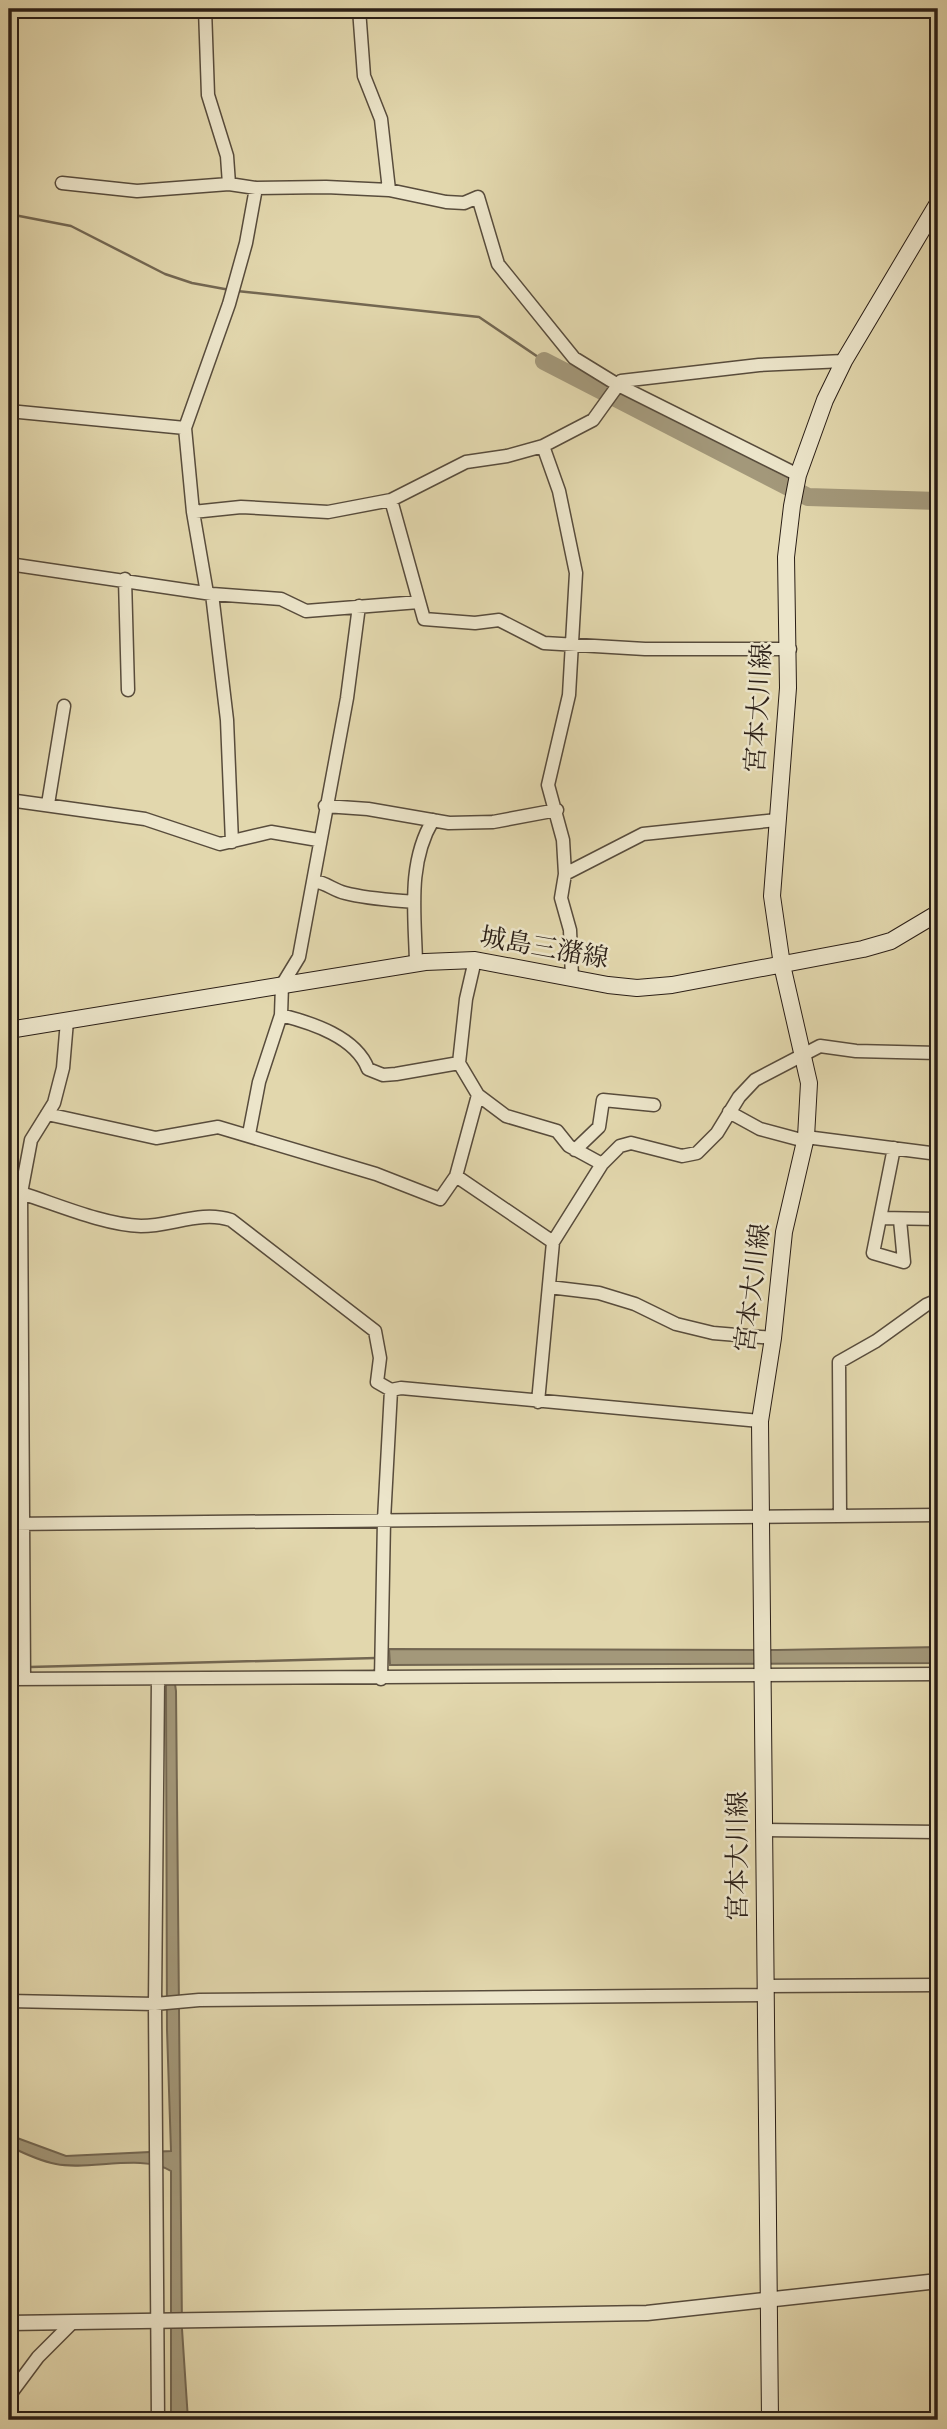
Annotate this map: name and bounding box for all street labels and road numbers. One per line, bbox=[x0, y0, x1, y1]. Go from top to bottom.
street label: 宮本大川線 bbox=[742, 642, 776, 774]
street label: 城島三潴線 bbox=[478, 923, 611, 973]
street label: 宮本大川線 bbox=[731, 1222, 775, 1354]
street label: 宮本大川線 bbox=[724, 1791, 752, 1921]

